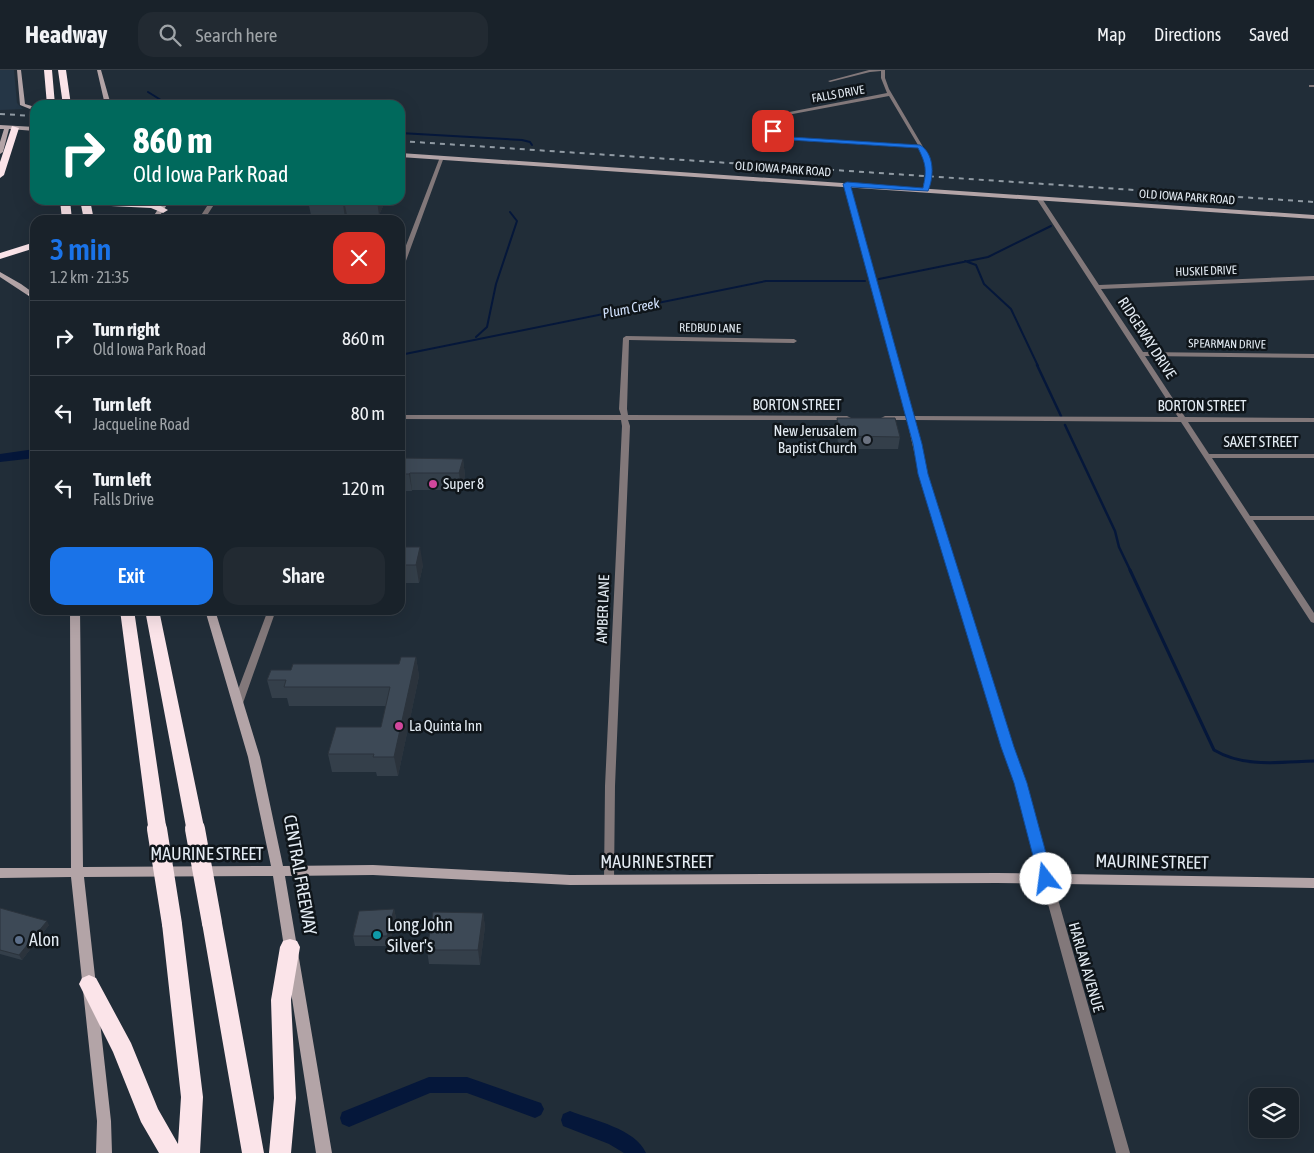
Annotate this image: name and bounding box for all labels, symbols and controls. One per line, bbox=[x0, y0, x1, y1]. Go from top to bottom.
search box bbox=[138, 12, 488, 57]
text: Headway bbox=[25, 21, 108, 48]
icon: search bbox=[156, 21, 184, 49]
text: Search here bbox=[196, 24, 277, 46]
text: Map bbox=[1097, 24, 1126, 45]
text: Directions bbox=[1154, 24, 1221, 45]
text: Saved bbox=[1249, 24, 1289, 45]
street label: FALLS DRIVE bbox=[811, 82, 865, 106]
pin bbox=[752, 110, 794, 152]
icon: arrive bbox=[759, 117, 787, 145]
icon: right bbox=[50, 120, 115, 185]
text: 860 m bbox=[133, 120, 212, 160]
street label: OLD IOWA PARK ROAD bbox=[735, 159, 832, 179]
text: Old Iowa Park Road bbox=[133, 161, 289, 187]
street label: OLD IOWA PARK ROAD bbox=[1139, 187, 1236, 207]
text: 3 min bbox=[50, 232, 111, 266]
button: close bbox=[333, 232, 385, 284]
street label: HUSKIE DRIVE bbox=[1175, 263, 1237, 279]
text: 1.2 km · 21:35 bbox=[50, 268, 129, 286]
water label: Plum Creek bbox=[601, 294, 662, 321]
street label: RIDGEWAY DRIVE bbox=[1115, 294, 1180, 382]
text: Turn right bbox=[93, 318, 160, 340]
street label: REDBUD LANE bbox=[679, 320, 741, 336]
icon: right bbox=[50, 324, 78, 352]
text: 860 m bbox=[342, 327, 385, 349]
street label: SPEARMAN DRIVE bbox=[1188, 336, 1266, 352]
text: Old Iowa Park Road bbox=[93, 340, 206, 358]
text: Turn left bbox=[93, 393, 151, 415]
street label: BORTON STREET bbox=[752, 396, 842, 413]
street label: BORTON STREET bbox=[1157, 397, 1247, 414]
icon: left bbox=[50, 399, 78, 427]
text: 80 m bbox=[351, 402, 385, 424]
text: Jacqueline Road bbox=[93, 415, 190, 433]
place label: New Jerusalem Baptist Church bbox=[773, 422, 857, 456]
street label: SAXET STREET bbox=[1223, 433, 1299, 450]
marker: New Jerusalem Baptist Church bbox=[861, 434, 873, 446]
text: Turn left bbox=[93, 468, 151, 490]
icon: left bbox=[50, 474, 78, 502]
place label: Super 8 bbox=[443, 475, 484, 492]
text: 120 m bbox=[342, 477, 385, 499]
marker: Super 8 bbox=[427, 478, 439, 490]
text: Falls Drive bbox=[93, 490, 154, 508]
button: Exit bbox=[50, 547, 213, 605]
button: Share bbox=[223, 547, 385, 605]
street label: AMBER LANE bbox=[593, 574, 612, 644]
place label: La Quinta Inn bbox=[409, 717, 482, 734]
marker: La Quinta Inn bbox=[393, 720, 405, 732]
street label: CENTRAL FREEWAY bbox=[280, 813, 321, 937]
street label: MAURINE STREET bbox=[150, 843, 264, 864]
street label: MAURINE STREET bbox=[1095, 850, 1209, 873]
street label: MAURINE STREET bbox=[600, 851, 714, 872]
position arrow bbox=[1019, 852, 1071, 904]
place label: Long John Silver's bbox=[387, 914, 453, 956]
street label: HARLAN AVENUE bbox=[1066, 920, 1108, 1014]
place label: Alon bbox=[29, 929, 60, 950]
marker: Long John Silver's bbox=[371, 929, 383, 941]
marker: Alon bbox=[13, 934, 25, 946]
map controls bbox=[1249, 1088, 1299, 1138]
button: layers bbox=[1249, 1088, 1299, 1138]

